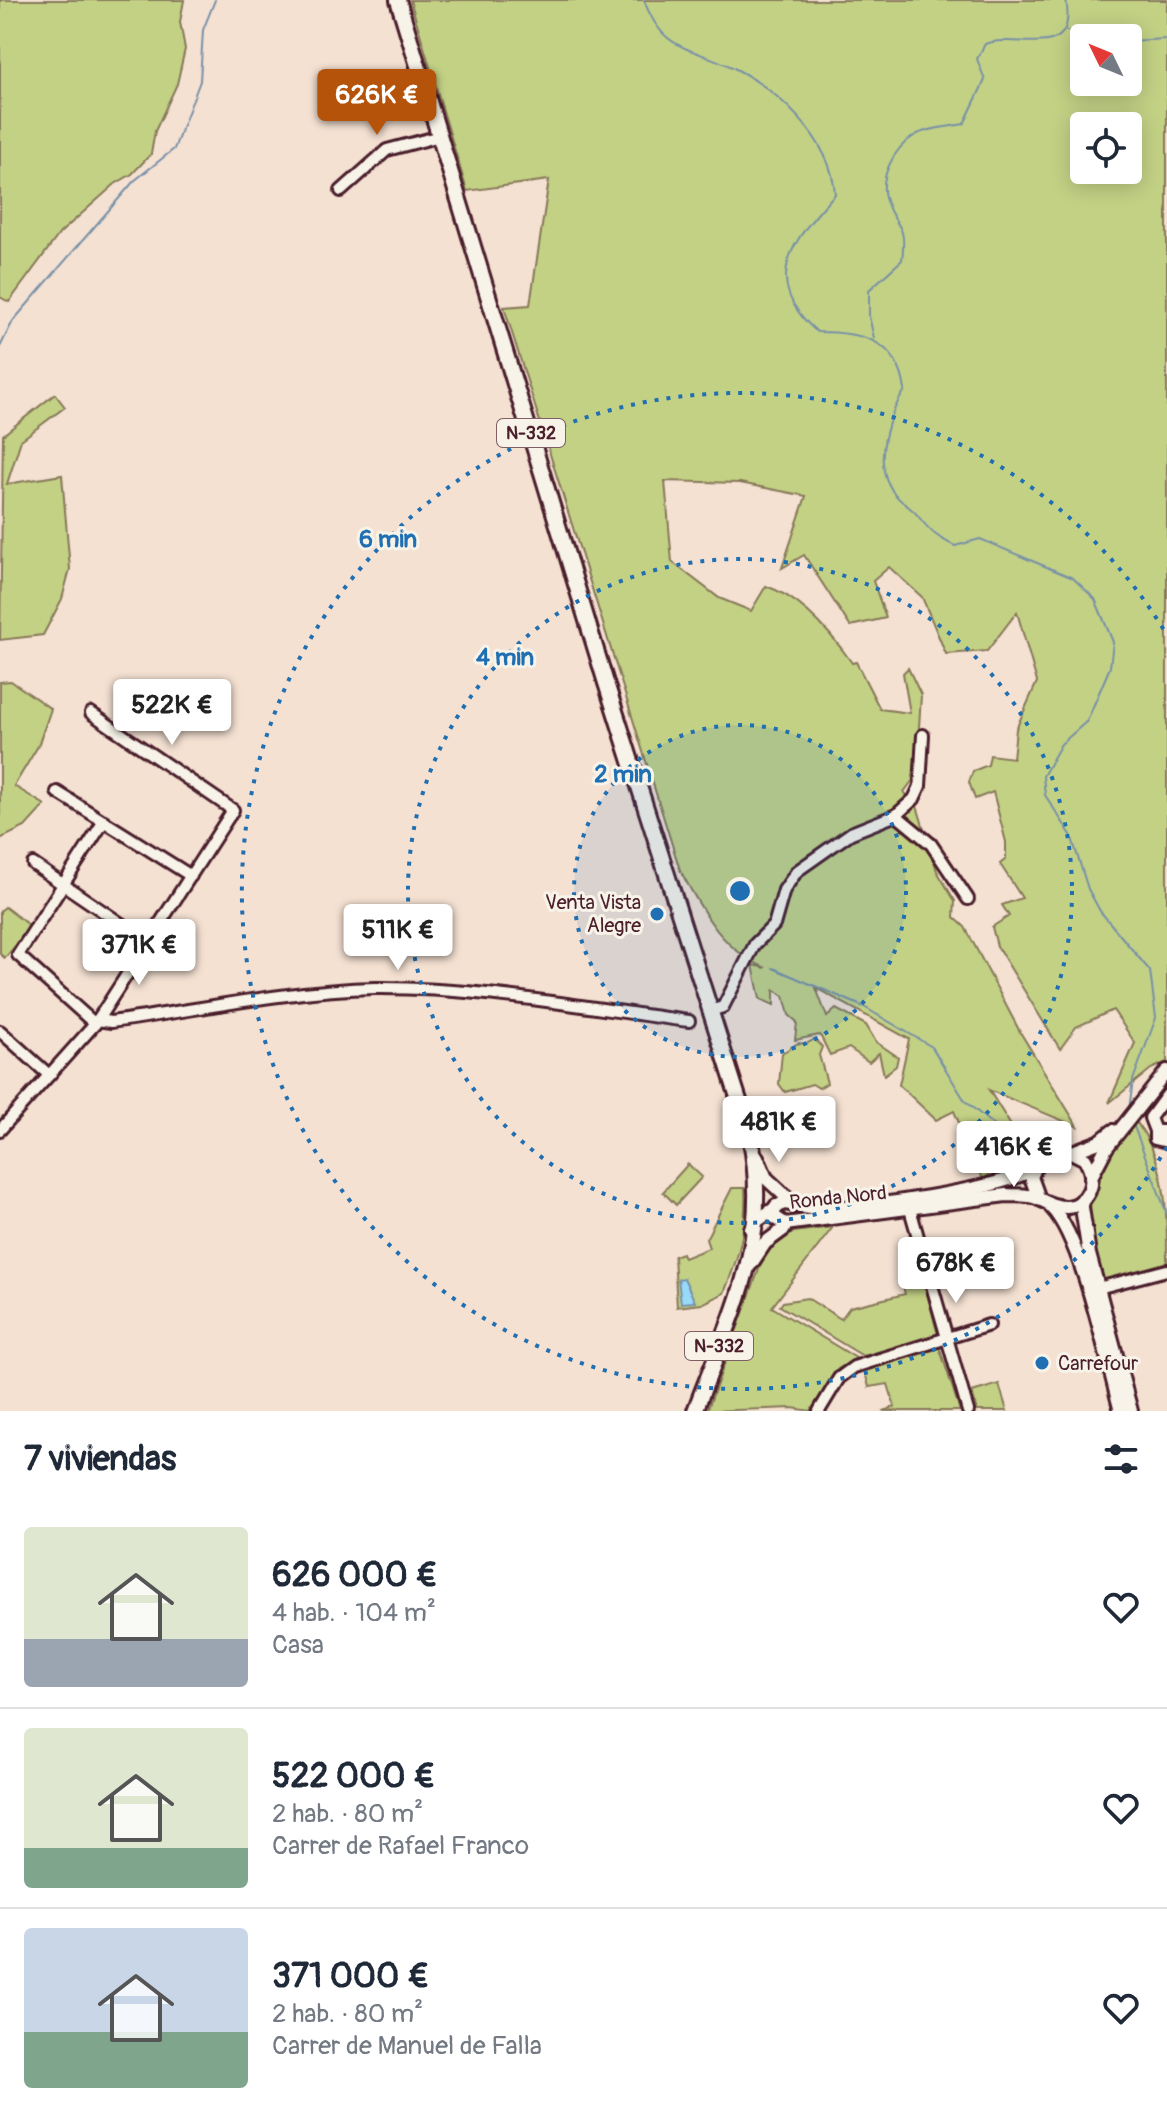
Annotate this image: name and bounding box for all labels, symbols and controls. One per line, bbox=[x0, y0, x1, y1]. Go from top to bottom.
north arrow bbox=[1070, 24, 1142, 96]
map controls bbox=[1070, 24, 1142, 184]
pin: 626K € bbox=[312, 69, 442, 137]
text: 626K € bbox=[335, 79, 419, 111]
button: locate bbox=[1070, 112, 1142, 184]
road number: N-332 bbox=[497, 419, 565, 447]
text: 6 min bbox=[359, 525, 417, 554]
text: 4 min bbox=[476, 643, 534, 672]
pin: 522K € bbox=[107, 679, 237, 747]
text: 522K € bbox=[131, 689, 213, 721]
text: 2 min bbox=[594, 760, 652, 789]
centre of rings bbox=[726, 877, 754, 905]
place label: Venta Vista Alegre bbox=[545, 890, 641, 938]
pin: 511K € bbox=[333, 904, 463, 972]
marker: Venta Vista Alegre bbox=[648, 905, 666, 923]
text: 511K € bbox=[362, 914, 434, 946]
pin: 371K € bbox=[74, 919, 204, 987]
text: 371K € bbox=[101, 929, 177, 961]
pin: 481K € bbox=[714, 1096, 844, 1164]
text: 481K € bbox=[741, 1106, 817, 1138]
pin: 416K € bbox=[949, 1121, 1079, 1189]
text: 416K € bbox=[975, 1131, 1053, 1163]
street label: Ronda Nord bbox=[788, 1180, 888, 1215]
pin: 678K € bbox=[891, 1237, 1021, 1305]
text: 678K € bbox=[916, 1247, 996, 1279]
road number: N-332 bbox=[685, 1332, 753, 1360]
place label: Carrefour bbox=[1058, 1351, 1138, 1376]
marker: Carrefour bbox=[1033, 1354, 1051, 1372]
icon: filters bbox=[1099, 1437, 1143, 1481]
text: 7 viviendas bbox=[24, 1438, 176, 1481]
text: 626 000 € bbox=[272, 1554, 437, 1597]
icon: home bbox=[88, 1559, 184, 1655]
icon: heart bbox=[1099, 1585, 1143, 1629]
text: 4 hab. · 104 m² bbox=[272, 1597, 436, 1629]
text: Casa bbox=[272, 1629, 324, 1661]
text: 522 000 € bbox=[272, 1755, 435, 1798]
icon: home bbox=[88, 1760, 184, 1856]
icon: heart bbox=[1099, 1786, 1143, 1830]
text: 2 hab. · 80 m² bbox=[272, 1798, 423, 1830]
text: Carrer de Rafael Franco bbox=[272, 1830, 529, 1862]
text: 371 000 € bbox=[272, 1955, 429, 1998]
icon: home bbox=[88, 1960, 184, 2056]
icon: heart bbox=[1099, 1986, 1143, 2030]
text: 2 hab. · 80 m² bbox=[272, 1998, 423, 2030]
text: Carrer de Manuel de Falla bbox=[272, 2030, 542, 2062]

